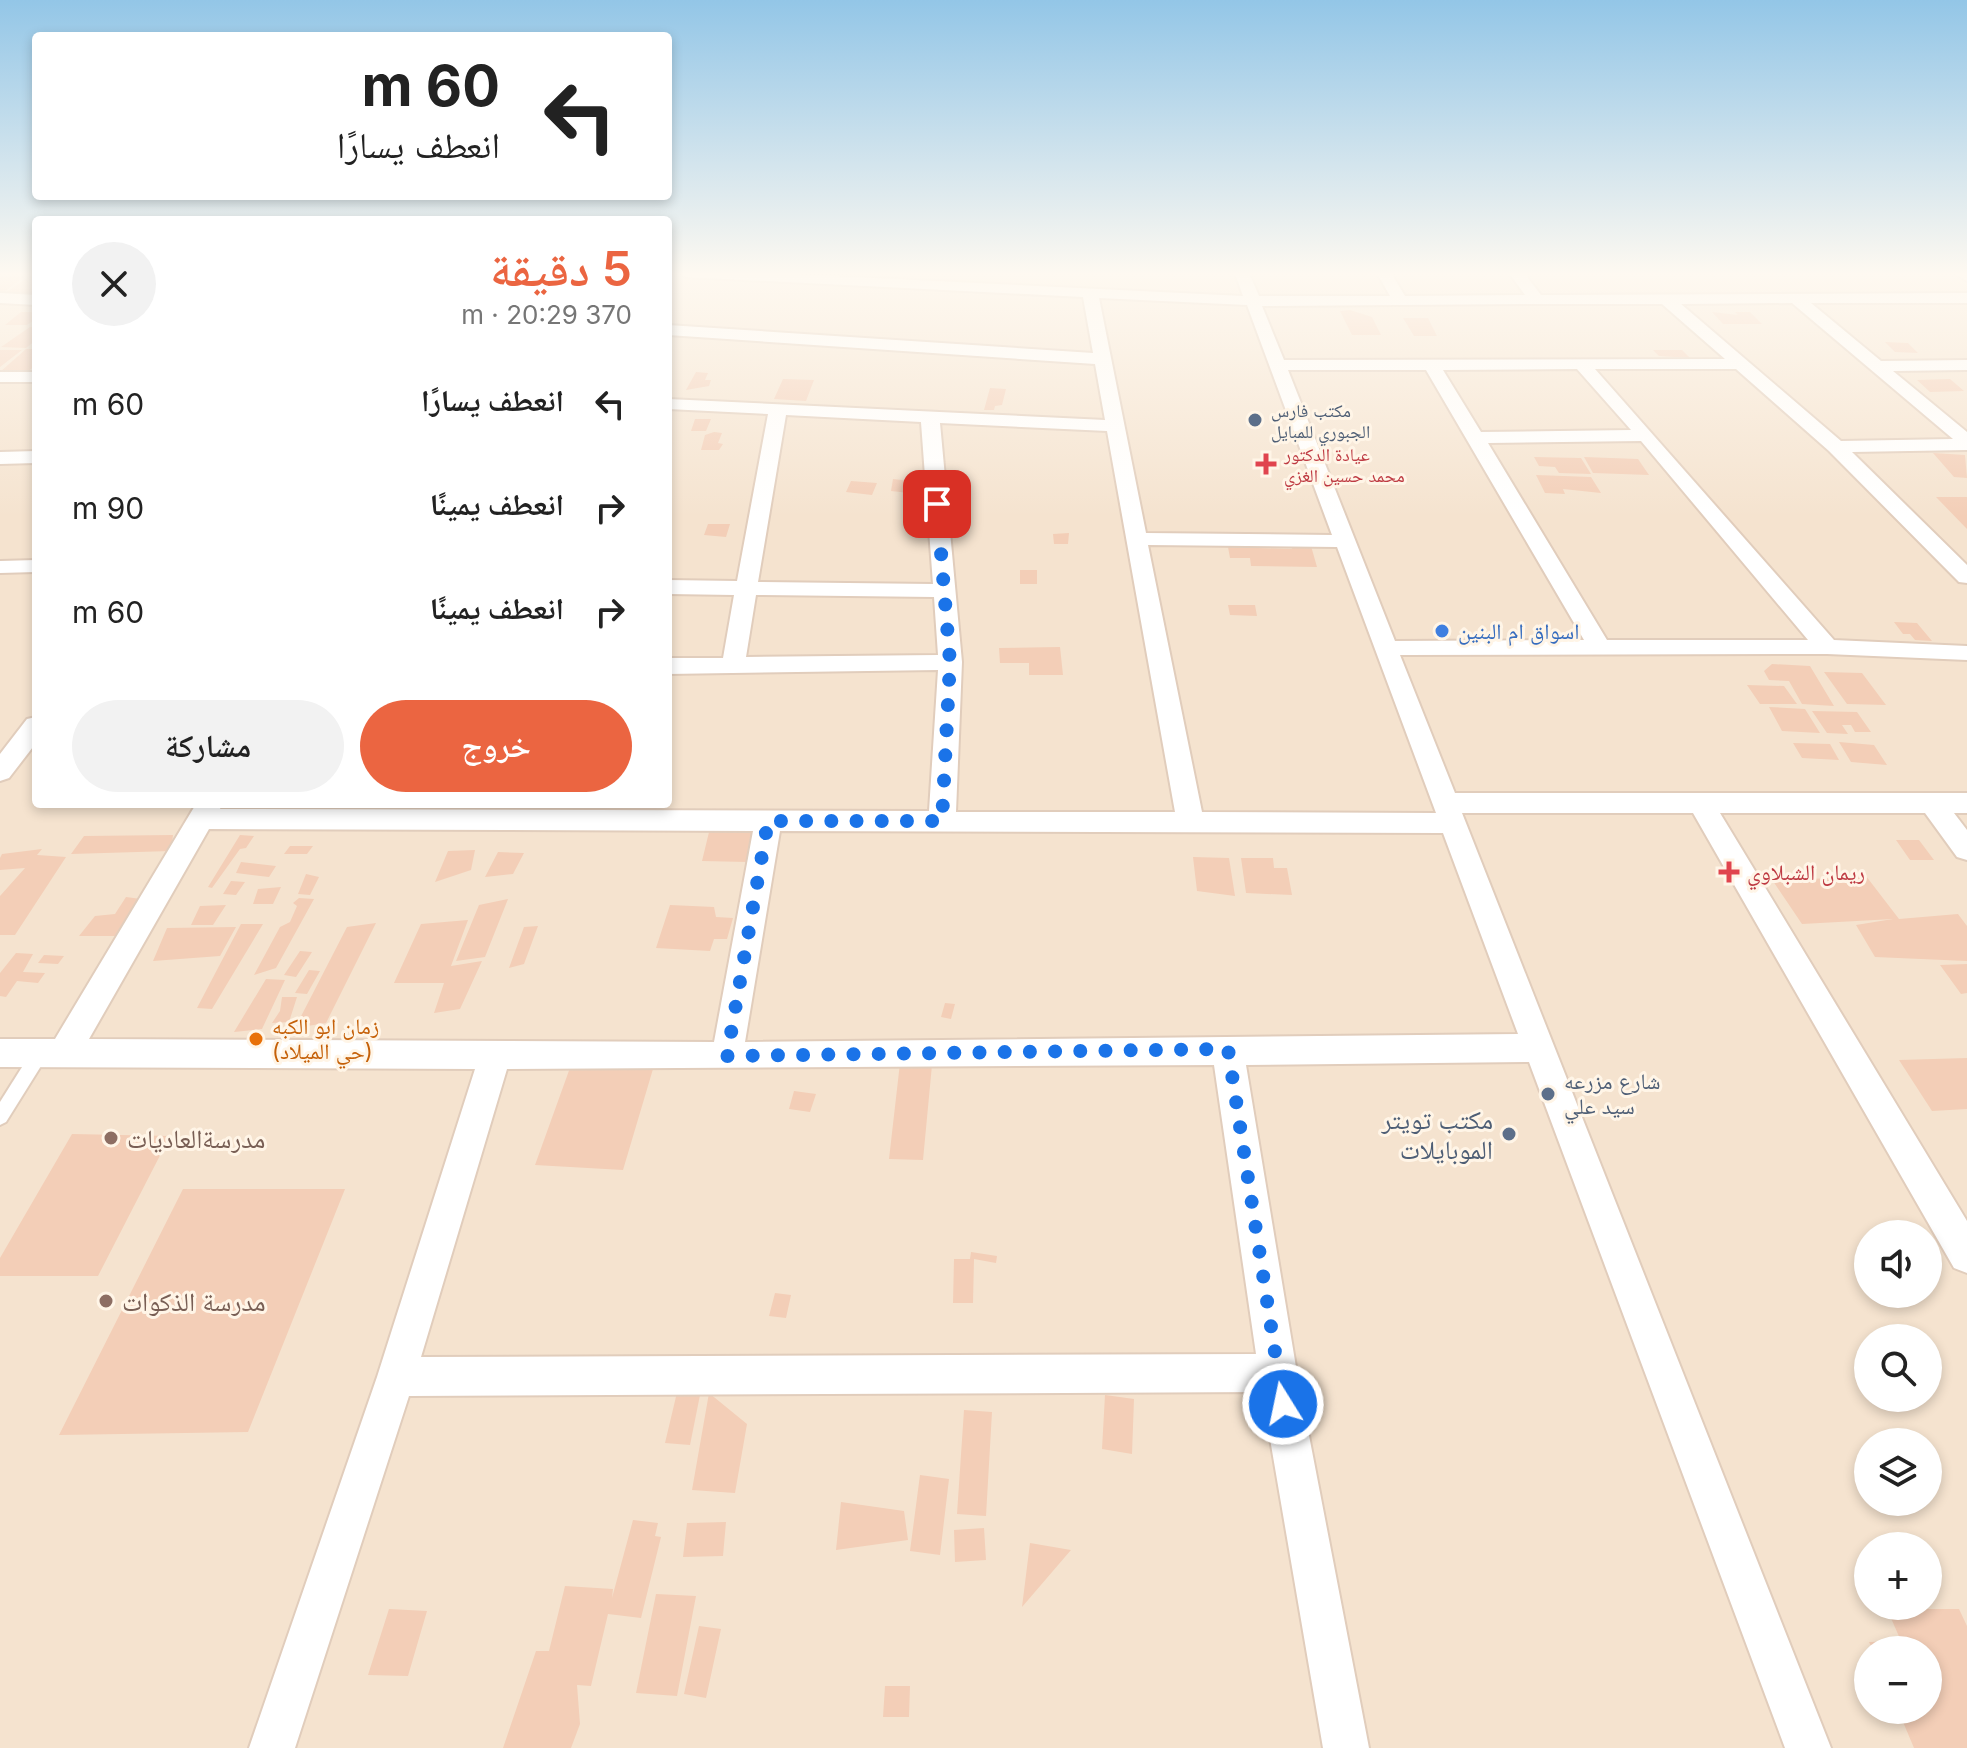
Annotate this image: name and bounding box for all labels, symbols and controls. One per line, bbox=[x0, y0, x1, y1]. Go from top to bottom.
text: 60 m bbox=[361, 52, 500, 120]
icon: left bbox=[528, 64, 632, 168]
text: انعطف يسارًا bbox=[337, 123, 500, 167]
text: 5 دقيقة bbox=[490, 239, 632, 298]
button: close bbox=[72, 242, 156, 326]
text: 370 m · 20:29 bbox=[461, 299, 632, 330]
text: انعطف يسارًا bbox=[421, 382, 564, 418]
icon: left bbox=[588, 382, 632, 426]
text: 60 m bbox=[72, 386, 144, 422]
place label: مكتب فارس الجبوري للمبايل bbox=[1271, 400, 1370, 446]
marker: مكتب فارس الجبوري للمبايل bbox=[1246, 411, 1264, 429]
place label: عيادة الدكتور محمد حسين الغزي bbox=[1283, 444, 1405, 490]
marker: عيادة الدكتور محمد حسين الغزي bbox=[1255, 453, 1277, 475]
pin bbox=[903, 470, 971, 538]
icon: arrive bbox=[915, 482, 959, 526]
text: انعطف يمينًا bbox=[430, 486, 564, 522]
icon: right bbox=[588, 486, 632, 530]
text: 90 m bbox=[72, 490, 144, 526]
text: انعطف يمينًا bbox=[430, 590, 564, 626]
icon: right bbox=[588, 590, 632, 634]
text: 60 m bbox=[72, 594, 144, 630]
place label: اسواق ام البنين bbox=[1458, 618, 1579, 646]
marker: اسواق ام البنين bbox=[1433, 622, 1451, 640]
button: مشاركة bbox=[72, 700, 344, 792]
button: خروج bbox=[360, 700, 632, 792]
place label: ريمان الشبلاوي bbox=[1747, 859, 1865, 890]
marker: ريمان الشبلاوي bbox=[1718, 861, 1740, 883]
place label: زمان ابو الكبه (حي الميلاد) bbox=[272, 1013, 379, 1069]
marker: زمان ابو الكبه (حي الميلاد) bbox=[247, 1030, 265, 1048]
place label: شارع مزرعه سيد علي bbox=[1564, 1068, 1660, 1124]
marker: شارع مزرعه سيد علي bbox=[1539, 1085, 1557, 1103]
place label: مكتب تويتر الموبايلات bbox=[1380, 1104, 1493, 1165]
place label: مدرسةالعاديات bbox=[127, 1123, 265, 1154]
marker: مكتب تويتر الموبايلات bbox=[1500, 1125, 1518, 1143]
marker: مدرسةالعاديات bbox=[102, 1129, 120, 1147]
map controls bbox=[1854, 1220, 1942, 1724]
button: sound bbox=[1854, 1220, 1942, 1308]
place label: مدرسة الذكوات bbox=[122, 1286, 266, 1317]
marker: مدرسة الذكوات bbox=[97, 1292, 115, 1310]
button: search bbox=[1854, 1324, 1942, 1412]
position arrow bbox=[1241, 1362, 1325, 1446]
button: layers bbox=[1854, 1428, 1942, 1516]
button: + bbox=[1854, 1532, 1942, 1620]
button: − bbox=[1854, 1636, 1942, 1724]

